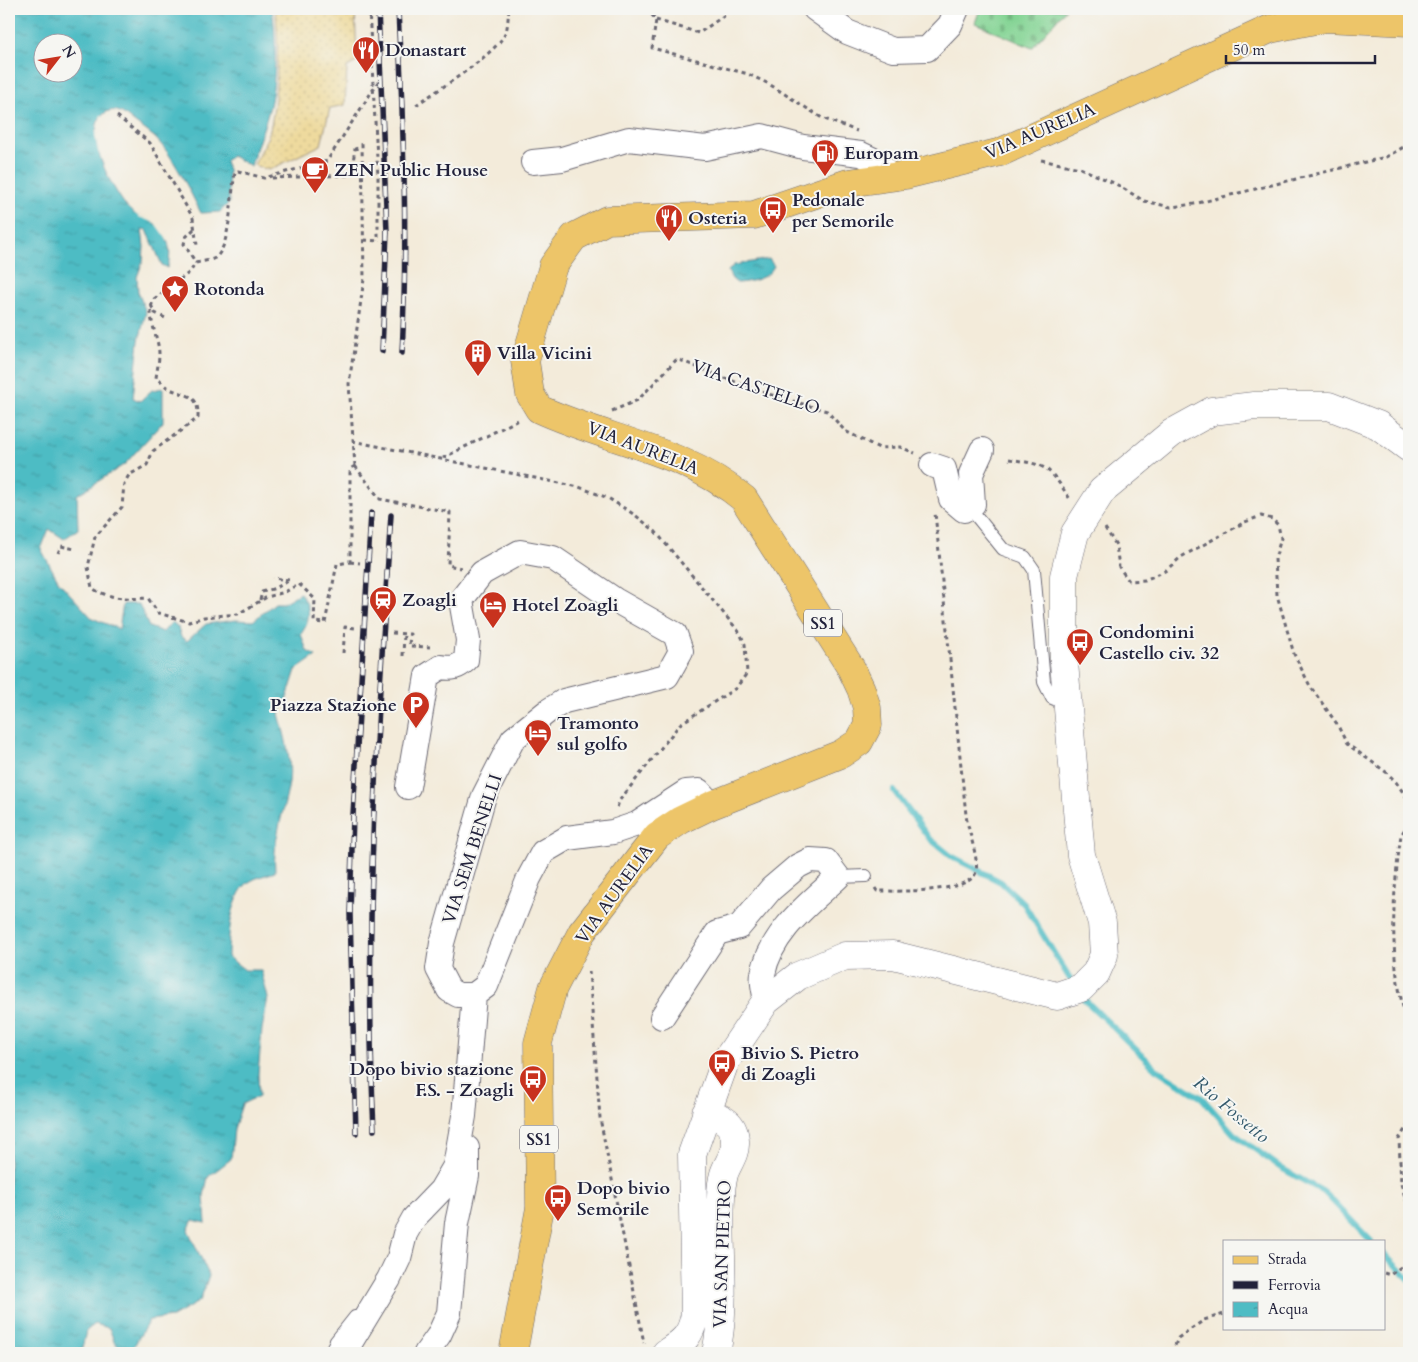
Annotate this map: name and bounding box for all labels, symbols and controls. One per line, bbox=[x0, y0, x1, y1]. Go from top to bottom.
north arrow bbox=[32, 32, 82, 82]
scale bar bbox=[1226, 32, 1374, 64]
restaurant icon: Donastart bbox=[351, 35, 381, 74]
place label: Donastart bbox=[385, 38, 467, 63]
text: 50 m bbox=[1233, 40, 1265, 60]
text: N bbox=[57, 41, 80, 62]
street label: VIA AURELIA bbox=[981, 97, 1100, 166]
fuel station icon: Europam bbox=[810, 138, 840, 177]
place label: Europam bbox=[844, 141, 919, 166]
cafe icon: ZEN Public House bbox=[300, 155, 330, 194]
place label: ZEN Public House bbox=[334, 158, 488, 183]
place label: Pedonale per Semorile bbox=[792, 188, 895, 234]
bus stop icon: Pedonale per Semorile bbox=[758, 195, 788, 234]
restaurant icon: Osteria bbox=[654, 203, 684, 242]
place label: Osteria bbox=[688, 206, 747, 231]
place icon: Rotonda bbox=[160, 274, 190, 313]
place label: Rotonda bbox=[194, 277, 265, 302]
building icon: Villa Vicini bbox=[463, 338, 493, 377]
place label: Villa Vicini bbox=[497, 341, 592, 366]
street label: VIA CASTELLO bbox=[688, 354, 823, 421]
street label: VIA AURELIA bbox=[583, 416, 703, 481]
station icon: Zoagli bbox=[368, 585, 398, 624]
place label: Zoagli bbox=[402, 588, 457, 613]
hotel icon: Hotel Zoagli bbox=[478, 590, 508, 629]
place label: Hotel Zoagli bbox=[512, 593, 619, 618]
road number: SS1 bbox=[804, 610, 842, 636]
place label: Condomini Castello civ. 32 bbox=[1099, 620, 1219, 666]
bus stop icon: Condomini Castello civ. 32 bbox=[1065, 627, 1095, 666]
parking icon: Piazza Stazione bbox=[401, 690, 431, 729]
place label: Piazza Stazione bbox=[270, 693, 397, 718]
place label: Tramonto sul golfo bbox=[557, 711, 639, 757]
hotel icon: Tramonto sul golfo bbox=[523, 718, 553, 757]
street label: VIA SEM BENELLI bbox=[436, 771, 509, 928]
street label: VIA AURELIA bbox=[570, 839, 659, 949]
place label: Bivio S. Pietro di Zoagli bbox=[741, 1041, 859, 1087]
bus stop icon: Bivio S. Pietro di Zoagli bbox=[707, 1048, 737, 1087]
place label: Dopo bivio stazione F.S. - Zoagli bbox=[350, 1057, 514, 1103]
bus stop icon: Dopo bivio stazione F.S. - Zoagli bbox=[518, 1064, 548, 1103]
water label: Rio Fossetto bbox=[1188, 1070, 1275, 1149]
road number: SS1 bbox=[520, 1126, 558, 1152]
place label: Dopo bivio Semorile bbox=[577, 1176, 670, 1222]
street label: VIA SAN PIETRO bbox=[707, 1180, 738, 1328]
bus stop icon: Dopo bivio Semorile bbox=[543, 1183, 573, 1222]
legend bbox=[1223, 1240, 1386, 1330]
text: Strada bbox=[1268, 1249, 1307, 1269]
text: Ferrovia bbox=[1268, 1275, 1321, 1295]
text: Acqua bbox=[1268, 1299, 1309, 1319]

